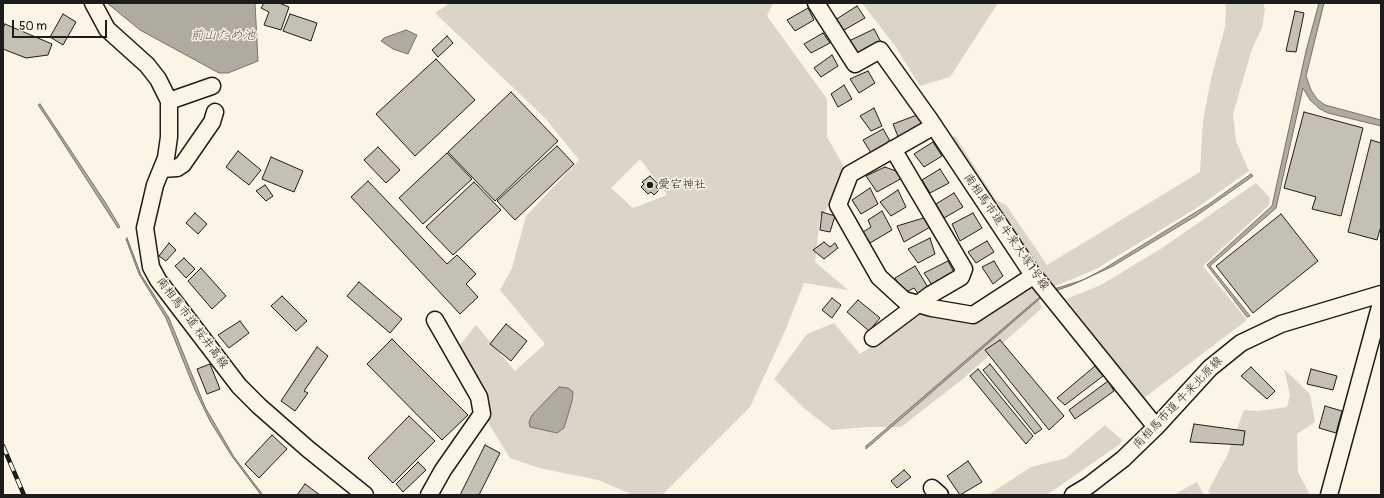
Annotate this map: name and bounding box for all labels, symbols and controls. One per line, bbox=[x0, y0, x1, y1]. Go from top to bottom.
scale bar bbox=[14, 12, 109, 38]
text: 50 m bbox=[19, 19, 47, 34]
water label: 前山ため池 bbox=[191, 28, 255, 44]
street label: 南相馬市道 牛来大塚1号線 bbox=[960, 171, 1052, 293]
place label: 愛宕神社 bbox=[658, 178, 706, 192]
marker: 愛宕神社 bbox=[645, 180, 655, 190]
street label: 南相馬市道 桜井高線 bbox=[153, 275, 231, 371]
street label: 南相馬市道 牛来北原線 bbox=[1130, 354, 1226, 452]

